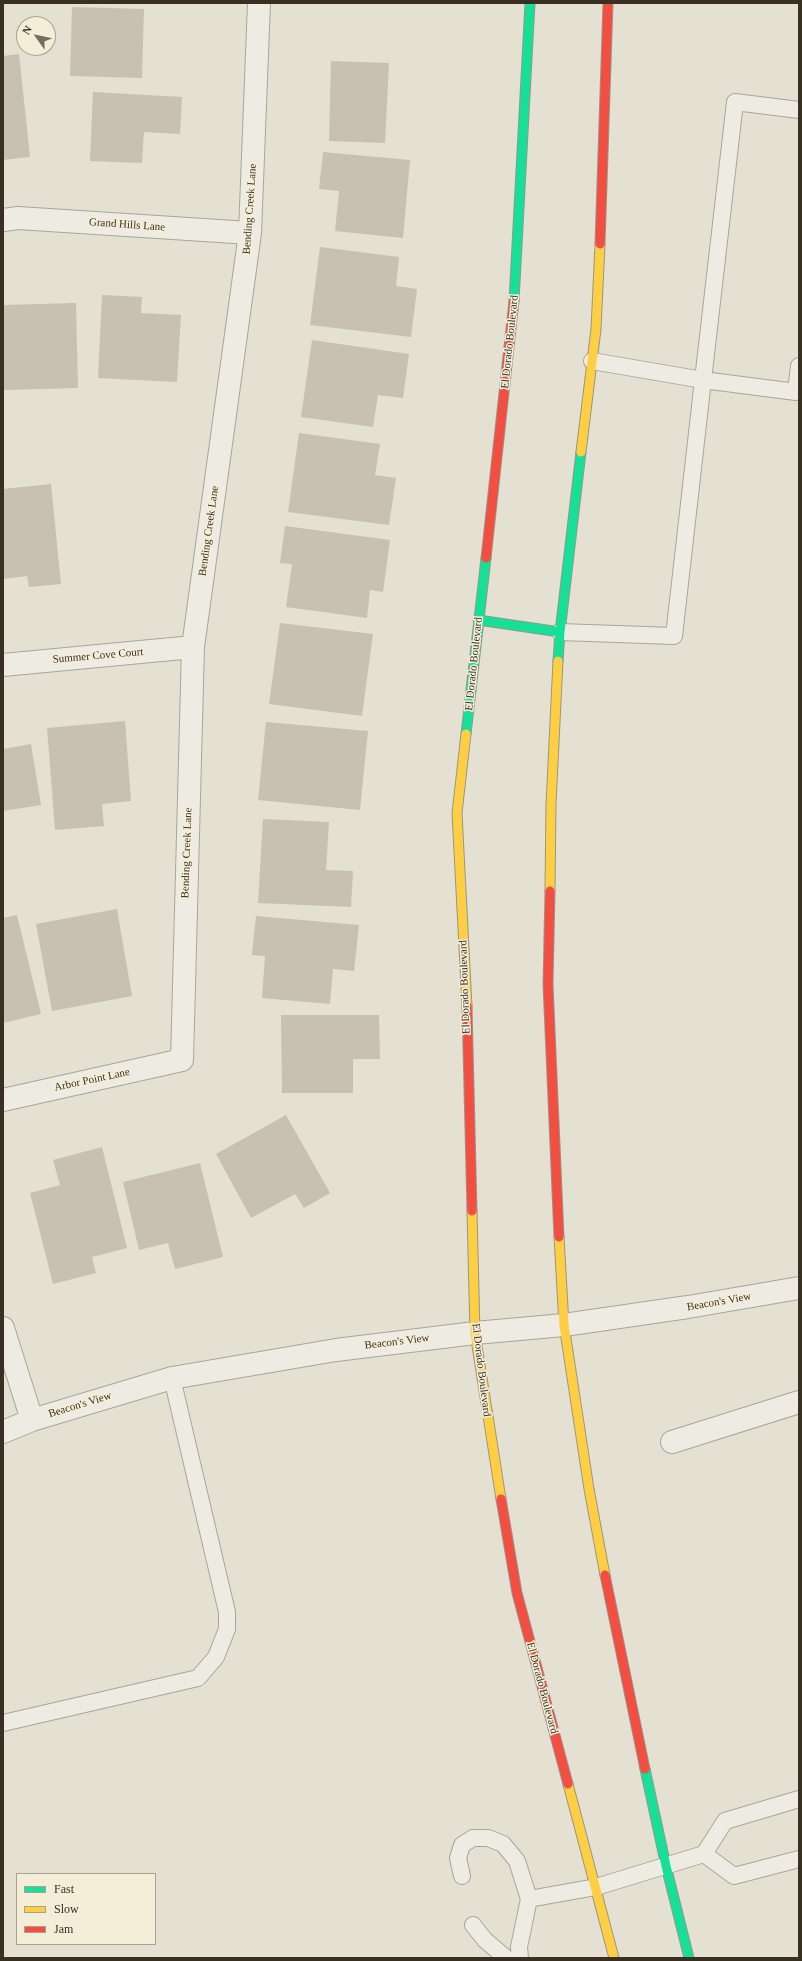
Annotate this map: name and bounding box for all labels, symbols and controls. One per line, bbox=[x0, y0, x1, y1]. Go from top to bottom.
north arrow bbox=[16, 16, 56, 56]
text: N bbox=[20, 23, 34, 37]
street label: Bending Creek Lane bbox=[240, 163, 260, 255]
street label: Grand Hills Lane bbox=[88, 216, 166, 234]
street label: El Dorado Boulevard bbox=[499, 295, 521, 389]
street label: Bending Creek Lane bbox=[196, 485, 222, 577]
street label: El Dorado Boulevard bbox=[463, 617, 485, 711]
street label: Summer Cove Court bbox=[52, 645, 144, 667]
street label: Bending Creek Lane bbox=[179, 807, 195, 899]
street label: El Dorado Boulevard bbox=[457, 940, 473, 1034]
street label: Arbor Point Lane bbox=[53, 1066, 131, 1094]
street label: Beacon's View bbox=[686, 1290, 752, 1314]
street label: El Dorado Boulevard bbox=[469, 1323, 493, 1417]
street label: Beacon's View bbox=[364, 1331, 430, 1353]
street label: Beacon's View bbox=[47, 1389, 113, 1421]
street label: El Dorado Boulevard bbox=[523, 1641, 561, 1735]
legend bbox=[16, 1873, 156, 1945]
text: Fast bbox=[54, 1882, 74, 1896]
text: Slow bbox=[54, 1902, 79, 1916]
text: Jam bbox=[54, 1922, 73, 1936]

